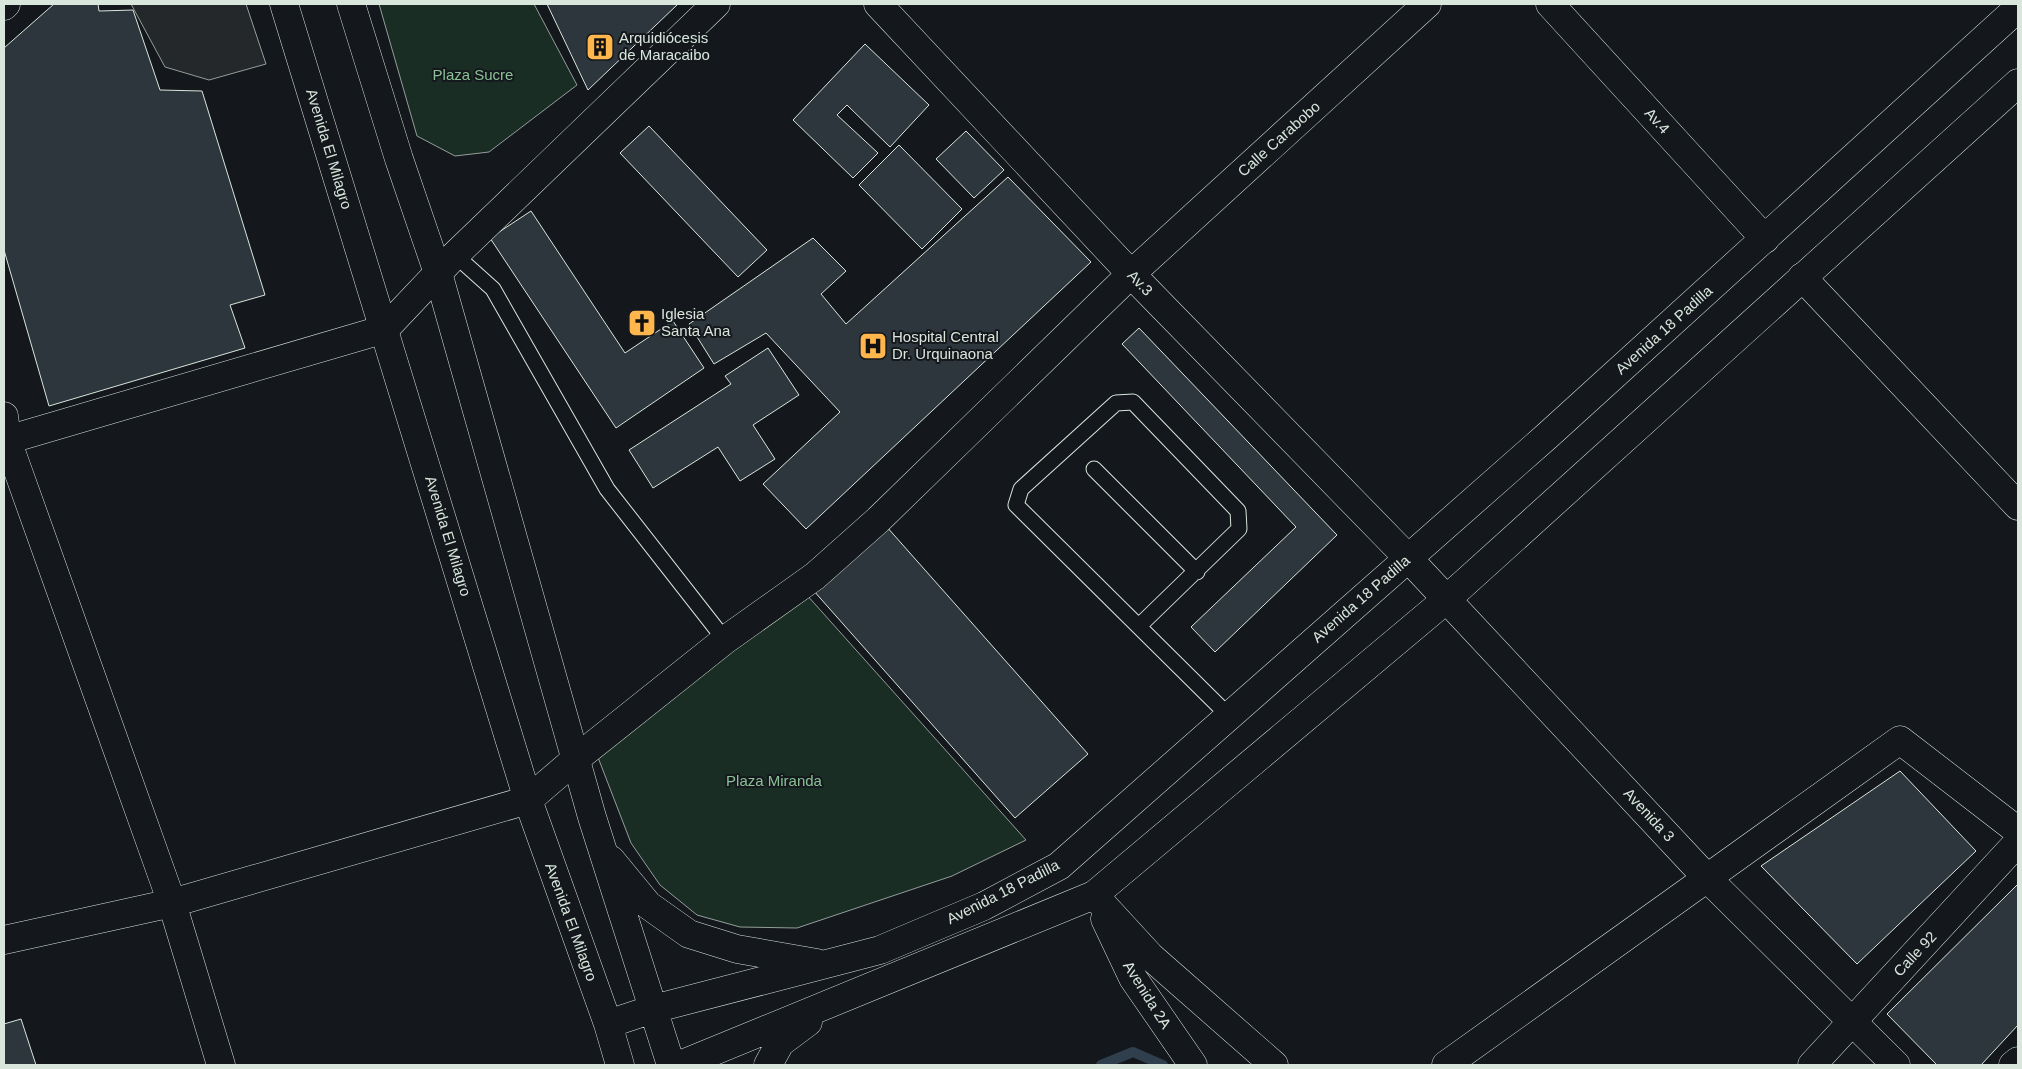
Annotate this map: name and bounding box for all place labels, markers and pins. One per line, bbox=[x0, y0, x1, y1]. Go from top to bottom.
place label: Arquidiócesis de Maracaibo bbox=[619, 29, 710, 63]
building icon: Arquidiócesis de Maracaibo bbox=[585, 32, 615, 62]
place label: Iglesia Santa Ana bbox=[661, 305, 731, 339]
church icon: Iglesia Santa Ana bbox=[627, 308, 657, 338]
place label: Hospital Central Dr. Urquinaona bbox=[892, 328, 999, 362]
hospital icon: Hospital Central Dr. Urquinaona bbox=[858, 331, 888, 361]

